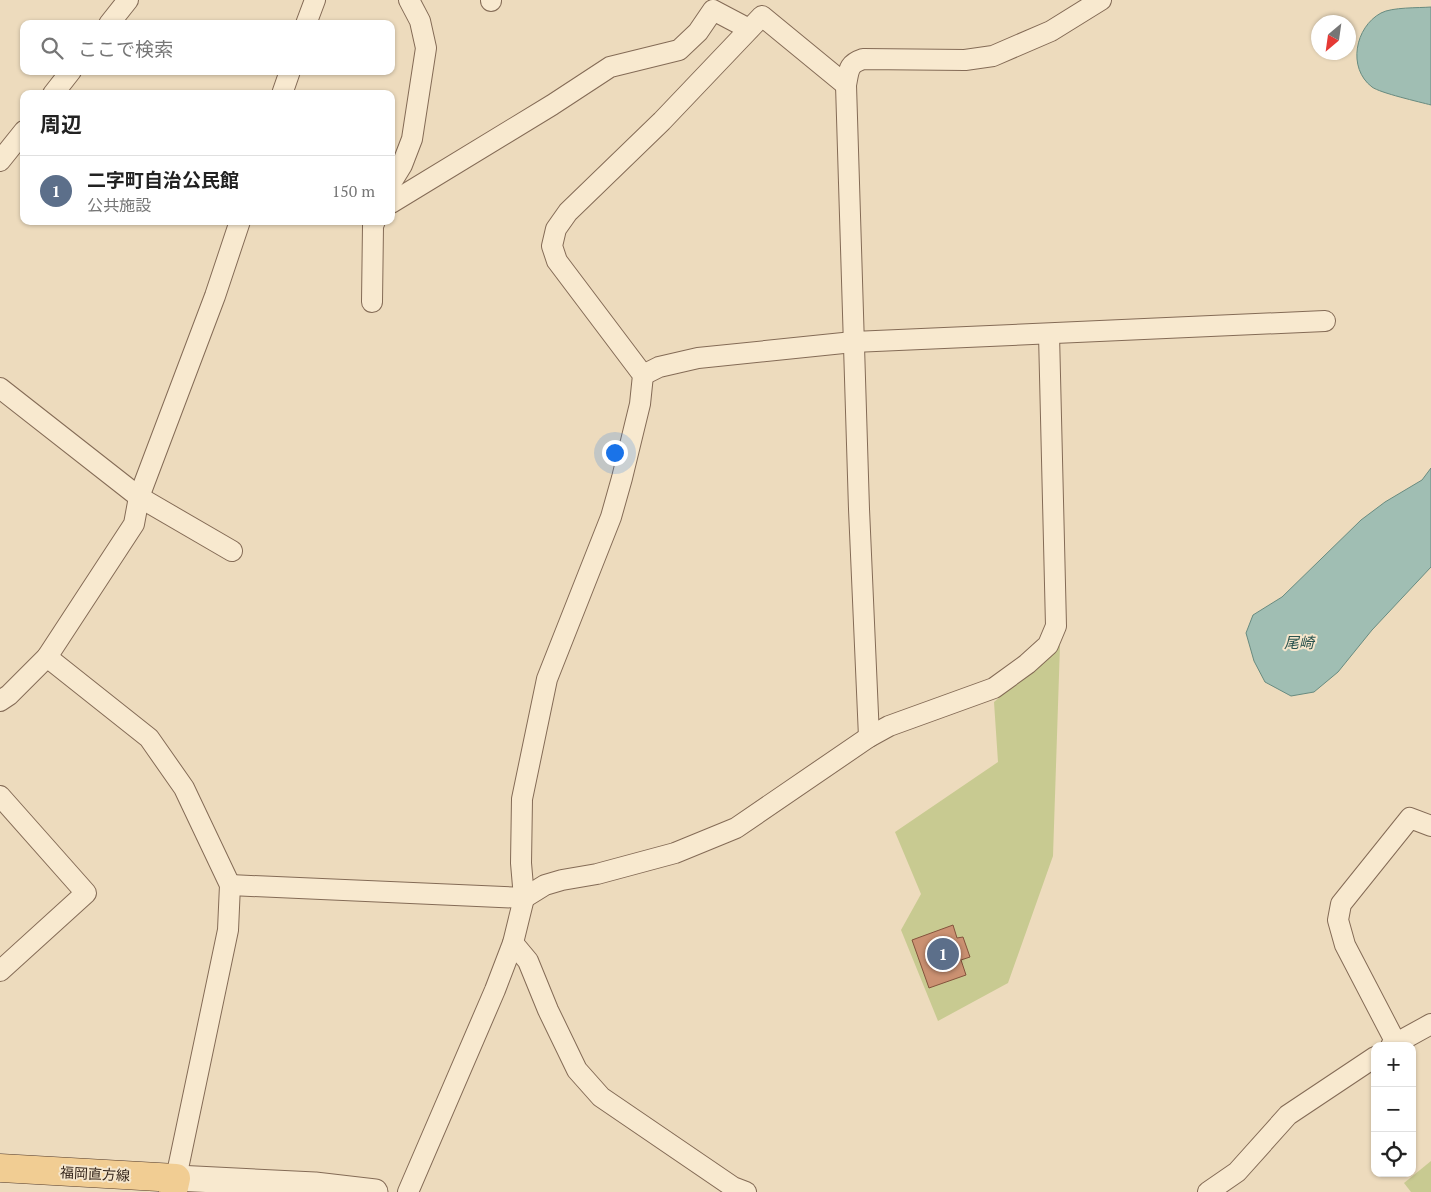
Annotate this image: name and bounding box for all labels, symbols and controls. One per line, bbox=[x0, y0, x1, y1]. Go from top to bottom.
north arrow bbox=[1311, 15, 1356, 60]
search box bbox=[20, 20, 395, 75]
icon: search bbox=[38, 34, 66, 62]
text: ここで検索 bbox=[78, 36, 173, 61]
text: 周辺 bbox=[40, 110, 82, 138]
text: 二字町自治公民館 bbox=[87, 167, 239, 192]
text: 1 bbox=[51, 180, 61, 202]
text: 150 m bbox=[332, 180, 375, 202]
text: 公共施設 bbox=[87, 194, 151, 216]
your location bbox=[602, 440, 628, 466]
water label: 尾崎 bbox=[1284, 632, 1316, 652]
pin: 1 bbox=[927, 935, 959, 973]
map controls bbox=[1371, 1042, 1416, 1177]
button: + bbox=[1371, 1042, 1416, 1087]
button: − bbox=[1371, 1087, 1416, 1132]
button: locate bbox=[1371, 1132, 1416, 1177]
street label: 福岡直方線 bbox=[60, 1162, 130, 1185]

